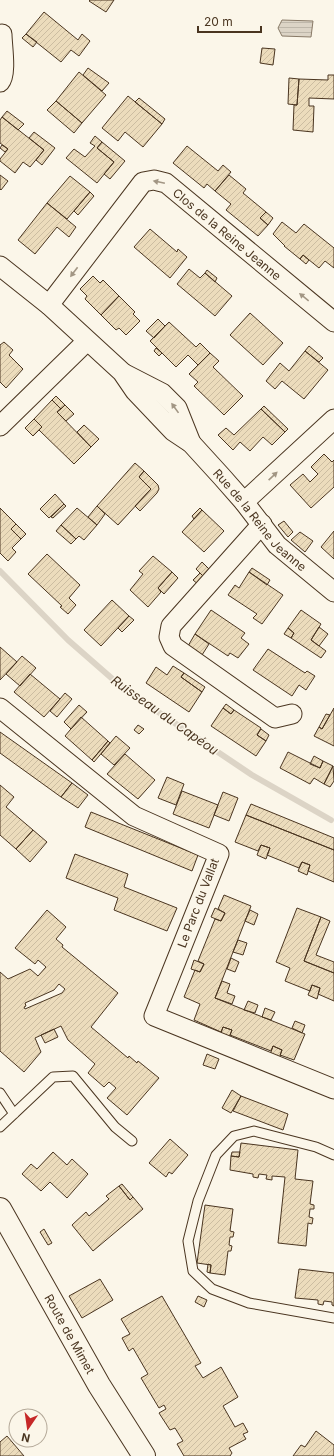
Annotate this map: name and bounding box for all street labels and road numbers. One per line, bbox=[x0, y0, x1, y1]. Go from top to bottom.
street label: Clos de la Reine Jeanne bbox=[170, 185, 285, 283]
street label: Rue de la Reine Jeanne bbox=[210, 465, 310, 574]
street label: Le Parc du Vallat bbox=[174, 856, 222, 950]
street label: Route de Mimet bbox=[42, 1291, 98, 1376]

